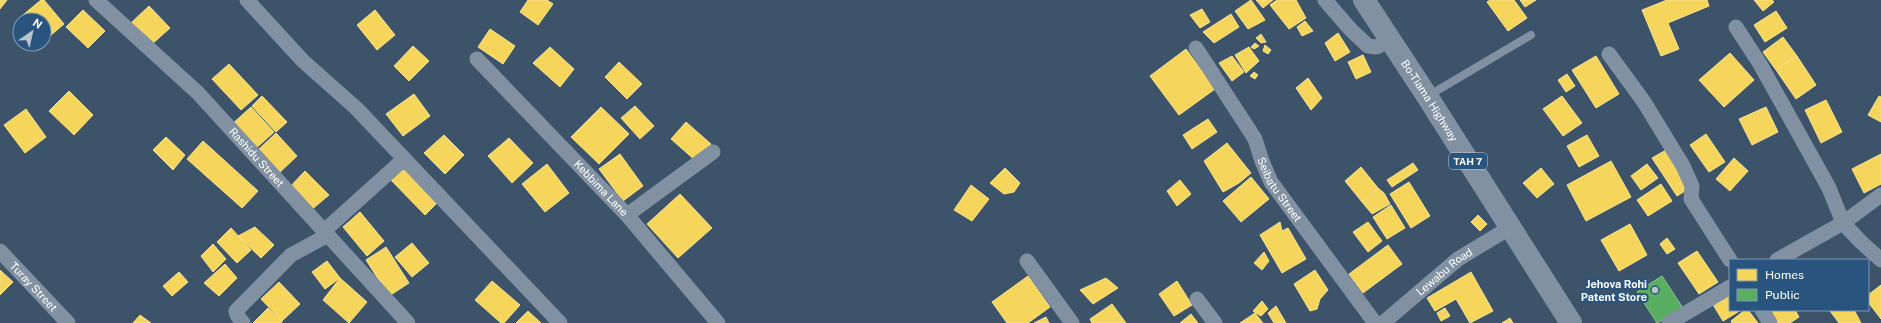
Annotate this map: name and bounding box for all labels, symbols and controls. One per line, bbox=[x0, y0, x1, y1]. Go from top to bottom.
north arrow bbox=[12, 12, 52, 52]
text: N bbox=[31, 16, 45, 31]
street label: Bo-Tiama Highway bbox=[1399, 58, 1460, 144]
street label: Rashidu Street bbox=[227, 125, 287, 189]
road number: TAH 7 bbox=[1449, 153, 1487, 169]
street label: Seibatu Street bbox=[1255, 155, 1304, 224]
street label: Kebbima Lane bbox=[572, 158, 631, 218]
street label: Lewabu Road bbox=[1414, 246, 1475, 298]
legend bbox=[1729, 259, 1869, 311]
street label: Turay Street bbox=[8, 260, 60, 314]
text: Homes bbox=[1765, 268, 1804, 282]
place label: Jehova Rohi Patent Store bbox=[1581, 278, 1647, 303]
marker: Jehova Rohi Patent Store bbox=[1650, 285, 1660, 295]
text: Public bbox=[1765, 288, 1800, 302]

